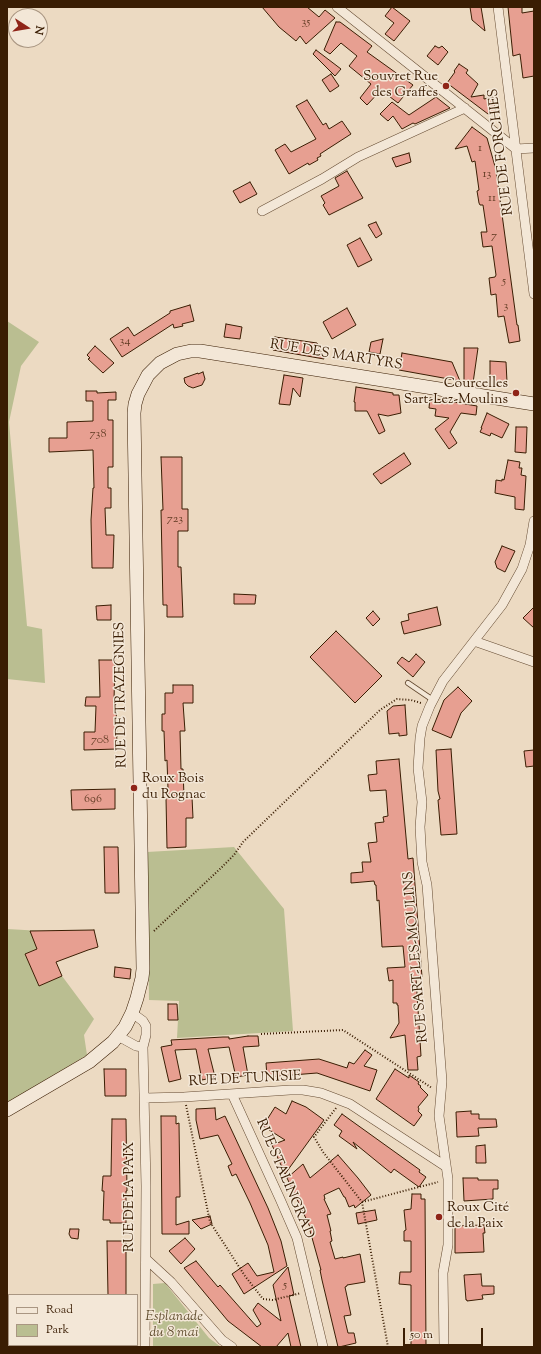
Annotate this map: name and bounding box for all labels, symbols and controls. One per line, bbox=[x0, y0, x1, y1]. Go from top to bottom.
north arrow bbox=[8, 8, 48, 48]
house number: 35 bbox=[302, 16, 310, 30]
text: N bbox=[30, 24, 47, 36]
place label: Souvret Rue des Graffes bbox=[363, 70, 438, 102]
marker: Souvret Rue des Graffes bbox=[441, 81, 451, 91]
street label: RUE DE FORCHIES bbox=[486, 88, 518, 216]
house number: 1 bbox=[478, 142, 482, 156]
house number: 13 bbox=[483, 168, 491, 182]
house number: 11 bbox=[488, 192, 496, 206]
house number: 7 bbox=[491, 230, 497, 244]
house number: 5 bbox=[502, 275, 506, 289]
house number: 3 bbox=[504, 300, 508, 314]
house number: 34 bbox=[120, 335, 130, 349]
street label: RUE DES MARTYRS bbox=[269, 337, 403, 375]
place label: Courcelles Sart-Lez-Moulins bbox=[404, 377, 508, 410]
marker: Courcelles Sart-Lez-Moulins bbox=[511, 388, 521, 398]
house number: 738 bbox=[90, 428, 106, 442]
house number: 723 bbox=[167, 513, 183, 527]
street label: RUE DE TRAZEGNIES bbox=[112, 622, 132, 768]
house number: 708 bbox=[91, 734, 109, 748]
place label: Roux Bois du Rognac bbox=[142, 772, 206, 804]
marker: Roux Bois du Rognac bbox=[129, 783, 139, 793]
house number: 696 bbox=[84, 793, 102, 807]
street label: RUE SART-LES-MOULINS bbox=[401, 871, 433, 1043]
street label: RUE DE TUNISIE bbox=[188, 1069, 302, 1091]
street label: RUE STALINGRAD bbox=[251, 1117, 317, 1241]
street label: RUE DE LA PAIX bbox=[123, 1142, 139, 1252]
place label: Roux Cité de la Paix bbox=[447, 1201, 509, 1234]
marker: Roux Cité de la Paix bbox=[434, 1212, 444, 1222]
house number: 5 bbox=[283, 1279, 287, 1293]
legend bbox=[8, 1294, 138, 1346]
text: Road bbox=[46, 1301, 73, 1319]
park label: Esplanade du 8 mai bbox=[145, 1310, 203, 1342]
scale bar bbox=[405, 1320, 485, 1346]
text: Park bbox=[46, 1321, 69, 1339]
text: 50 m bbox=[410, 1326, 433, 1344]

